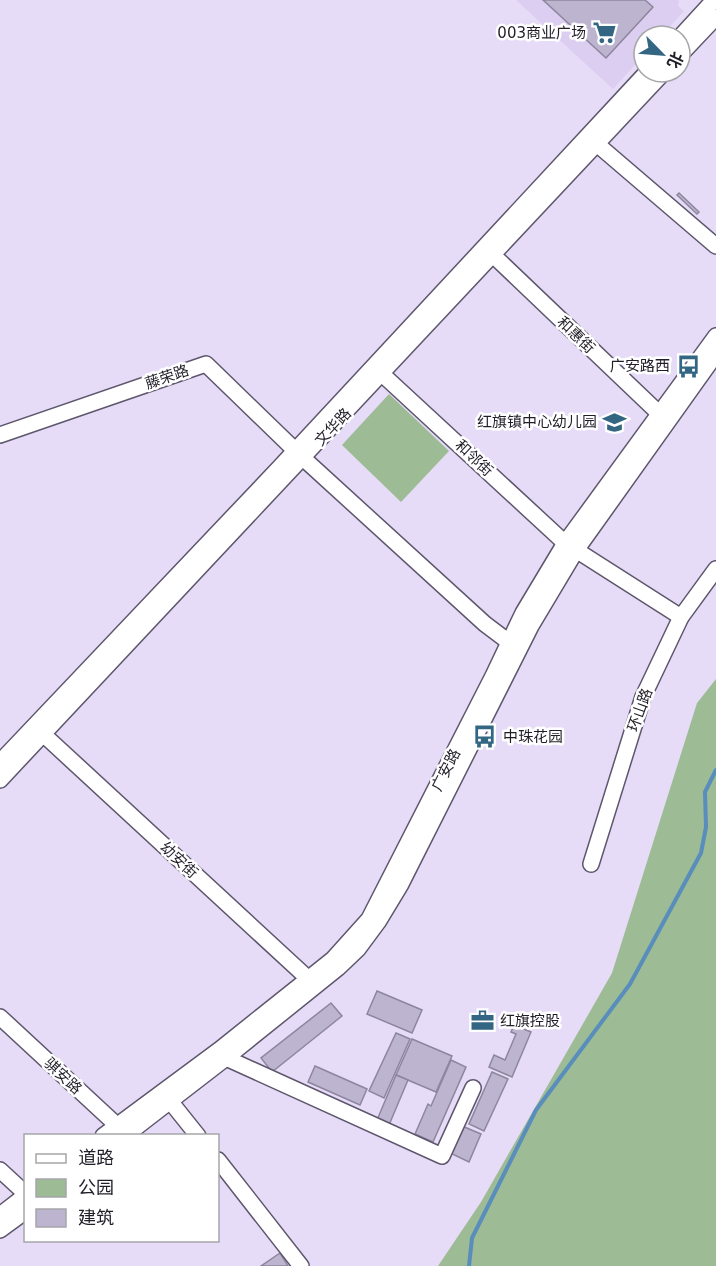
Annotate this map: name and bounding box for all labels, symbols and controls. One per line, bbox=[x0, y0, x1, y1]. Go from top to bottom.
supermarket icon: 003商业广场 bbox=[591, 20, 617, 46]
place label: 003商业广场 bbox=[497, 24, 586, 42]
north arrow bbox=[632, 24, 692, 84]
text: 北 bbox=[663, 49, 687, 71]
street label: 和惠街 bbox=[554, 313, 598, 357]
bus stop icon: 广安路西 bbox=[675, 353, 701, 379]
place label: 广安路西 bbox=[610, 357, 670, 375]
street label: 藤荣路 bbox=[143, 361, 191, 393]
street label: 文华路 bbox=[311, 404, 355, 450]
school or university icon: 红旗镇中心幼儿园 bbox=[602, 409, 628, 435]
place label: 红旗镇中心幼儿园 bbox=[477, 413, 597, 431]
street label: 和邻街 bbox=[451, 436, 497, 480]
street label: 环山路 bbox=[624, 686, 656, 734]
bus stop icon: 中珠花园 bbox=[472, 724, 498, 750]
place label: 中珠花园 bbox=[503, 728, 563, 746]
street label: 广安路 bbox=[428, 746, 464, 794]
street label: 幼安街 bbox=[156, 838, 202, 882]
office icon: 红旗控股 bbox=[469, 1008, 495, 1034]
place label: 红旗控股 bbox=[500, 1012, 560, 1030]
street label: 骐安路 bbox=[40, 1054, 86, 1098]
legend bbox=[24, 1134, 219, 1242]
text: 道路 bbox=[78, 1147, 114, 1168]
text: 公园 bbox=[78, 1177, 114, 1198]
text: 建筑 bbox=[78, 1207, 114, 1228]

